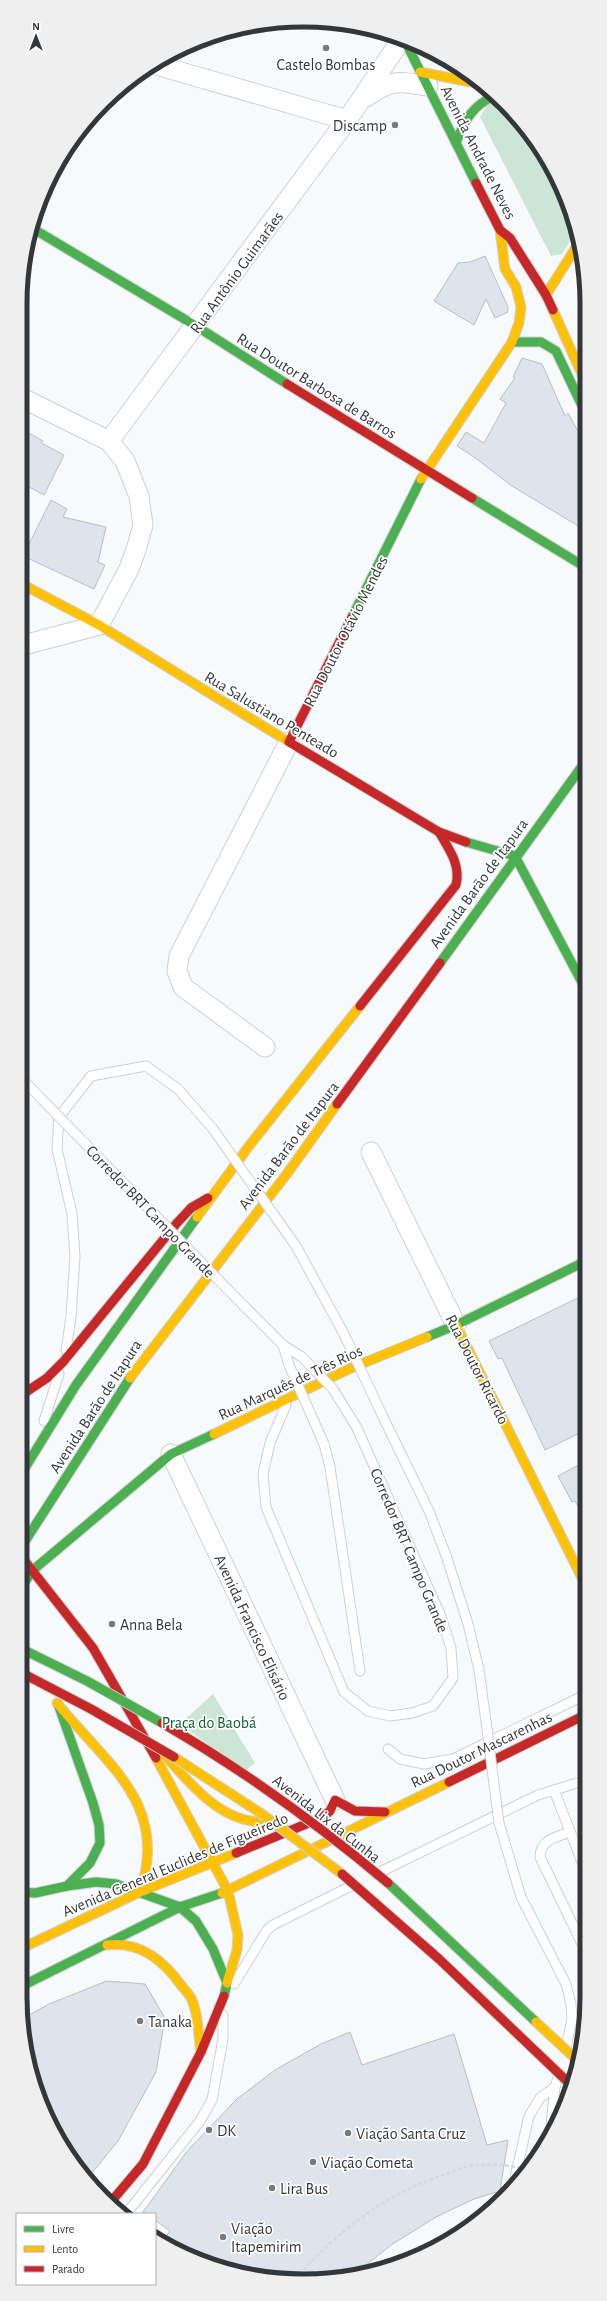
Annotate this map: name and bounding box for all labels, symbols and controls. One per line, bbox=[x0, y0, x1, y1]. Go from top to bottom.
north arrow bbox=[16, 16, 56, 56]
text: N bbox=[32, 21, 40, 32]
marker: Castelo Bombas bbox=[321, 43, 331, 53]
place label: Castelo Bombas bbox=[277, 57, 375, 73]
street label: Avenida Andrade Neves bbox=[438, 83, 519, 222]
place label: Discamp bbox=[333, 118, 387, 134]
marker: Discamp bbox=[390, 120, 400, 130]
street label: Rua Antônio Guimarães bbox=[187, 209, 286, 336]
street label: Rua Doutor Barbosa de Barros bbox=[234, 330, 399, 442]
street label: Rua Doutor Otávio Mendes bbox=[301, 554, 391, 709]
street label: Rua Salustiano Penteado bbox=[202, 668, 341, 761]
street label: Avenida Barão de Itapura bbox=[427, 816, 531, 951]
street label: Avenida Barão de Itapura bbox=[236, 1079, 342, 1213]
street label: Corredor BRT Campo Grande bbox=[83, 1142, 218, 1281]
street label: Rua Doutor Ricardo bbox=[443, 1312, 512, 1427]
street label: Avenida Barão de Itapura bbox=[47, 1337, 145, 1476]
street label: Rua Marquês de Três Rios bbox=[216, 1343, 365, 1423]
street label: Corredor BRT Campo Grande bbox=[367, 1466, 451, 1635]
street label: Avenida Francisco Elisário bbox=[211, 1552, 293, 1703]
place label: Anna Bela bbox=[120, 1617, 183, 1633]
marker: Anna Bela bbox=[107, 1619, 117, 1629]
street label: Rua Doutor Mascarenhas bbox=[408, 1709, 555, 1791]
park label: Praça do Baobá bbox=[162, 1715, 256, 1731]
street label: Avenida Lix da Cunha bbox=[270, 1772, 383, 1866]
street label: Avenida General Euclides de Figueiredo bbox=[60, 1810, 291, 1920]
place label: Tanaka bbox=[148, 2014, 192, 2030]
marker: Tanaka bbox=[135, 2016, 145, 2026]
place label: DK bbox=[217, 2123, 236, 2139]
marker: DK bbox=[204, 2125, 214, 2135]
place label: Viação Santa Cruz bbox=[356, 2126, 466, 2142]
marker: Viação Santa Cruz bbox=[343, 2128, 353, 2138]
place label: Viação Cometa bbox=[321, 2155, 414, 2171]
marker: Viação Cometa bbox=[308, 2157, 318, 2167]
place label: Lira Bus bbox=[280, 2181, 328, 2197]
marker: Lira Bus bbox=[267, 2183, 277, 2193]
legend bbox=[16, 2213, 156, 2285]
place label: Viação Itapemirim bbox=[231, 2221, 302, 2255]
text: Livre bbox=[52, 2223, 74, 2235]
marker: Viação Itapemirim bbox=[218, 2232, 228, 2242]
text: Lento bbox=[52, 2243, 78, 2255]
text: Parado bbox=[52, 2263, 85, 2275]

